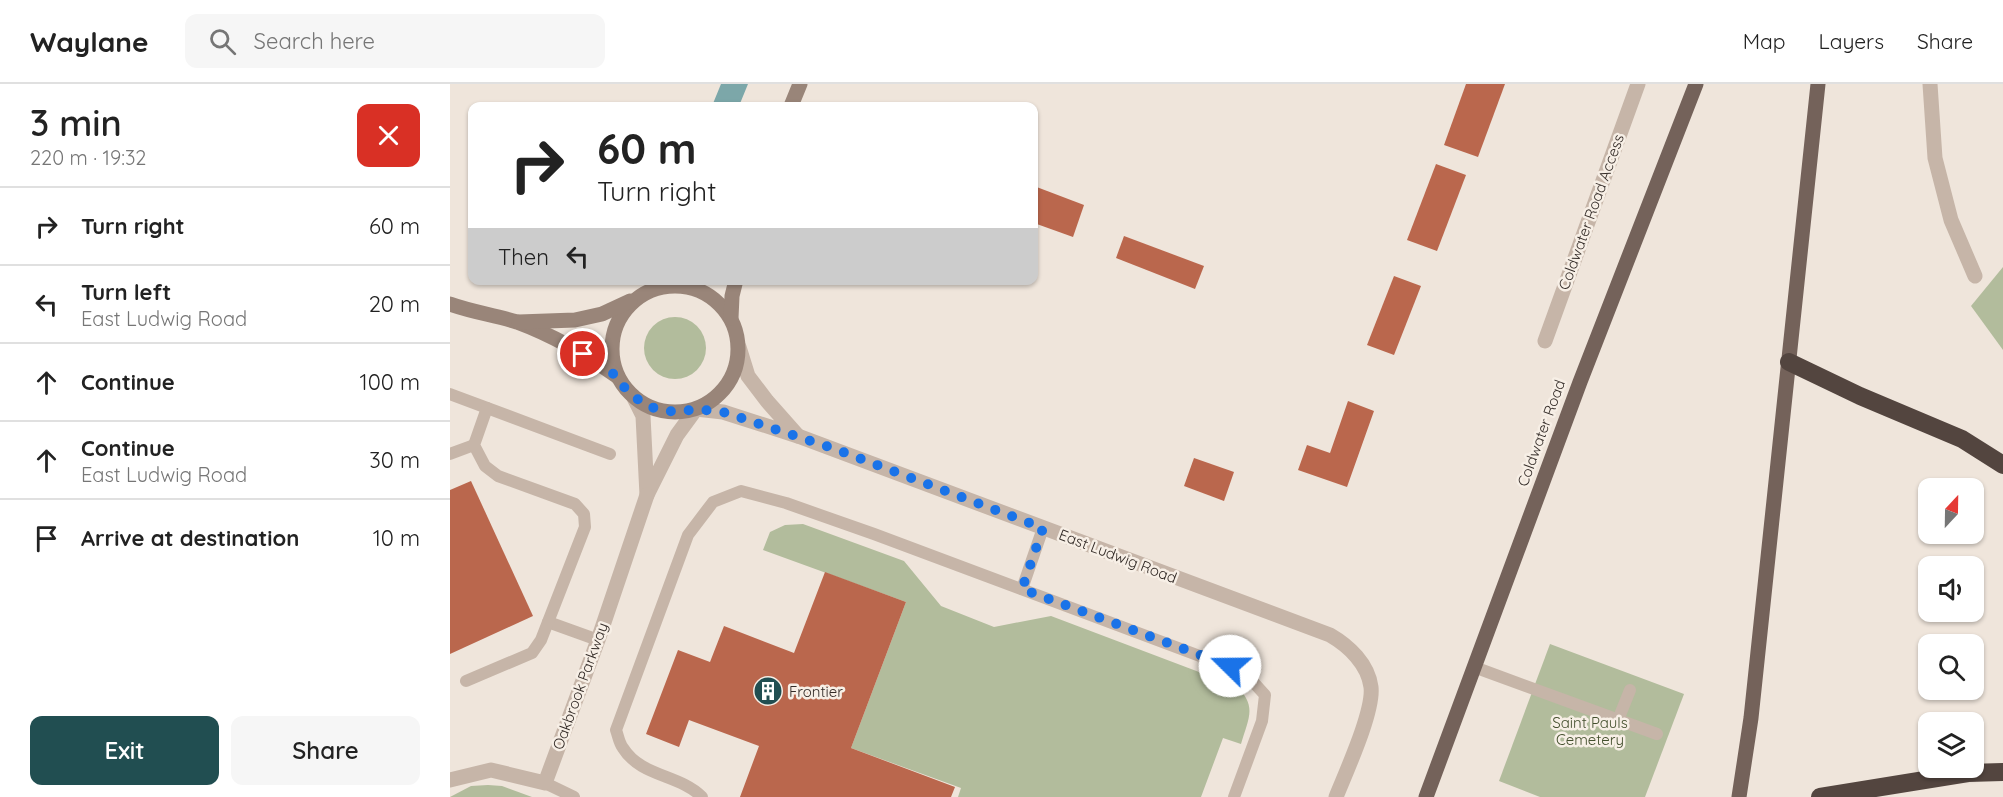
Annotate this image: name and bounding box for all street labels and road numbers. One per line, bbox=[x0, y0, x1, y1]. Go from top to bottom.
street label: Coldwater Road Access bbox=[1554, 132, 1628, 292]
street label: Coldwater Road bbox=[1513, 377, 1569, 489]
street label: East Ludwig Road bbox=[1056, 525, 1180, 587]
street label: Oakbrook Parkway bbox=[548, 620, 612, 752]

